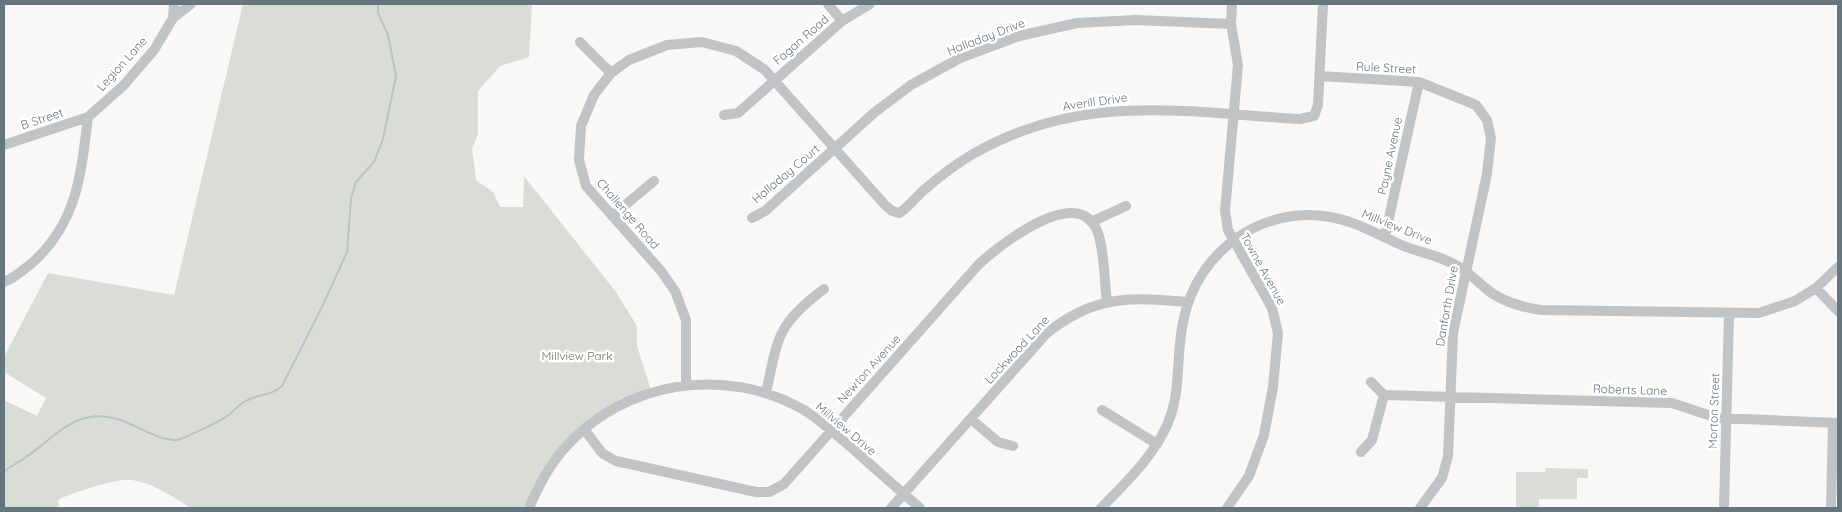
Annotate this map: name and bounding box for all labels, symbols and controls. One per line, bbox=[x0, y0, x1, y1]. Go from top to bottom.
street label: Fagan Road bbox=[770, 11, 831, 68]
street label: Halladay Drive bbox=[945, 15, 1027, 58]
street label: Legion Lane bbox=[93, 33, 150, 94]
street label: Rule Street bbox=[1356, 58, 1417, 77]
street label: Averill Drive bbox=[1062, 89, 1129, 113]
street label: B Street bbox=[19, 105, 65, 132]
street label: Payne Avenue bbox=[1374, 115, 1405, 196]
street label: Halladay Court bbox=[749, 141, 823, 206]
street label: Challenge Road bbox=[594, 175, 663, 252]
street label: Millview Drive bbox=[1360, 206, 1435, 248]
street label: Towne Avenue bbox=[1237, 230, 1290, 308]
street label: Danforth Drive bbox=[1432, 264, 1461, 347]
street label: Lockwood Lane bbox=[981, 312, 1052, 387]
street label: Newton Avenue bbox=[834, 331, 904, 406]
park label: Millview Park bbox=[541, 348, 613, 363]
street label: Morton Street bbox=[1705, 373, 1722, 449]
street label: Roberts Lane bbox=[1593, 381, 1668, 398]
street label: Millview Drive bbox=[813, 399, 880, 458]

